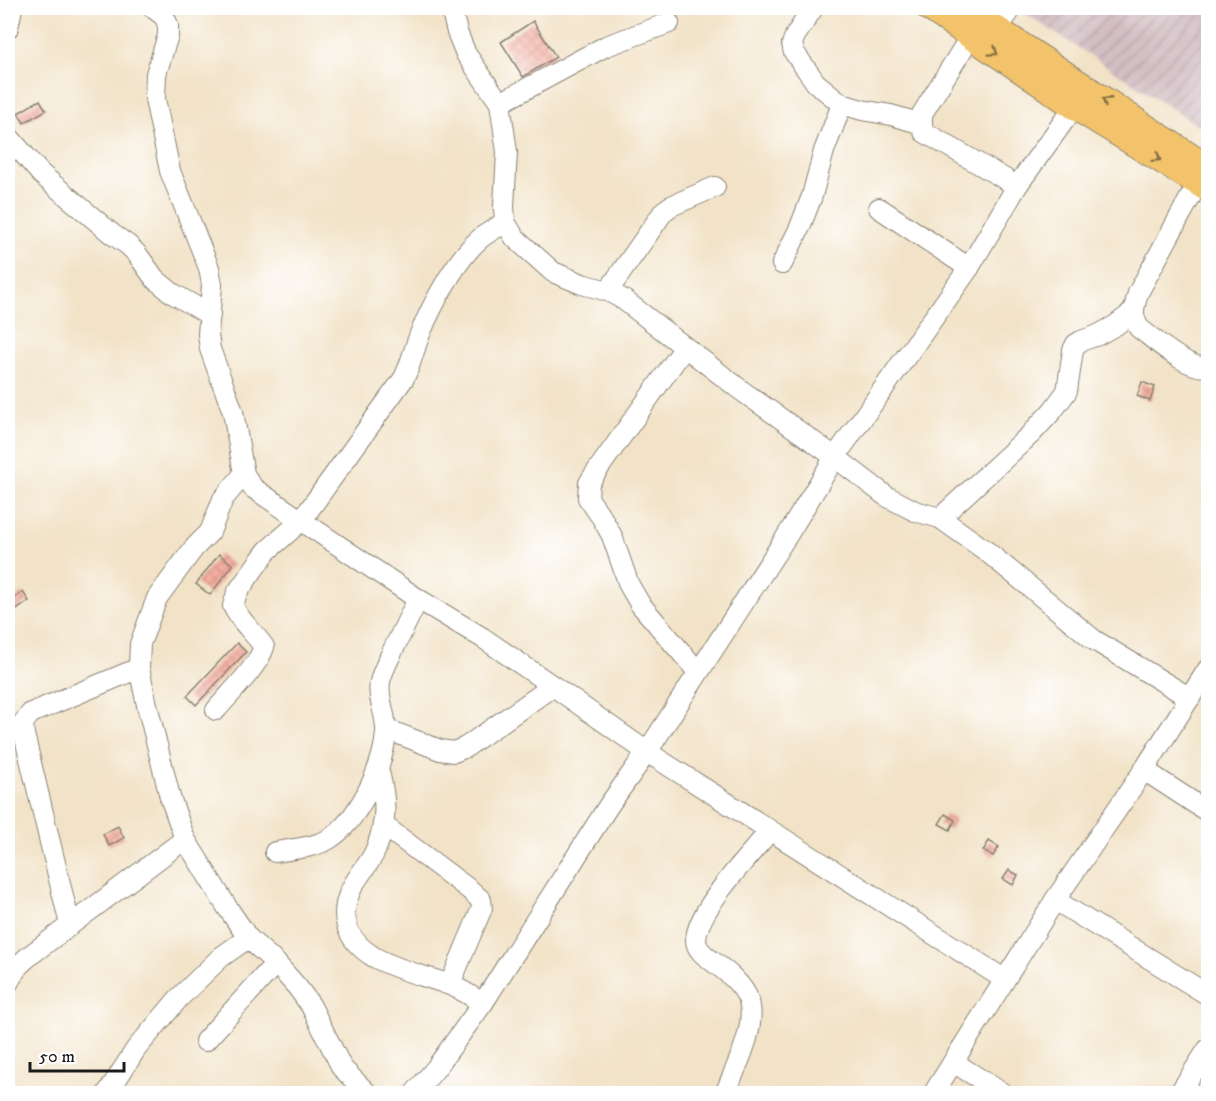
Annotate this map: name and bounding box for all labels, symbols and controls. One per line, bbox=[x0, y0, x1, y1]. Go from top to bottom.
one-way arrow bbox=[987, 45, 998, 56]
one-way arrow bbox=[1102, 97, 1113, 108]
one-way arrow bbox=[1151, 151, 1161, 163]
scale bar bbox=[30, 1035, 124, 1073]
text: 50 m bbox=[39, 1046, 75, 1068]

